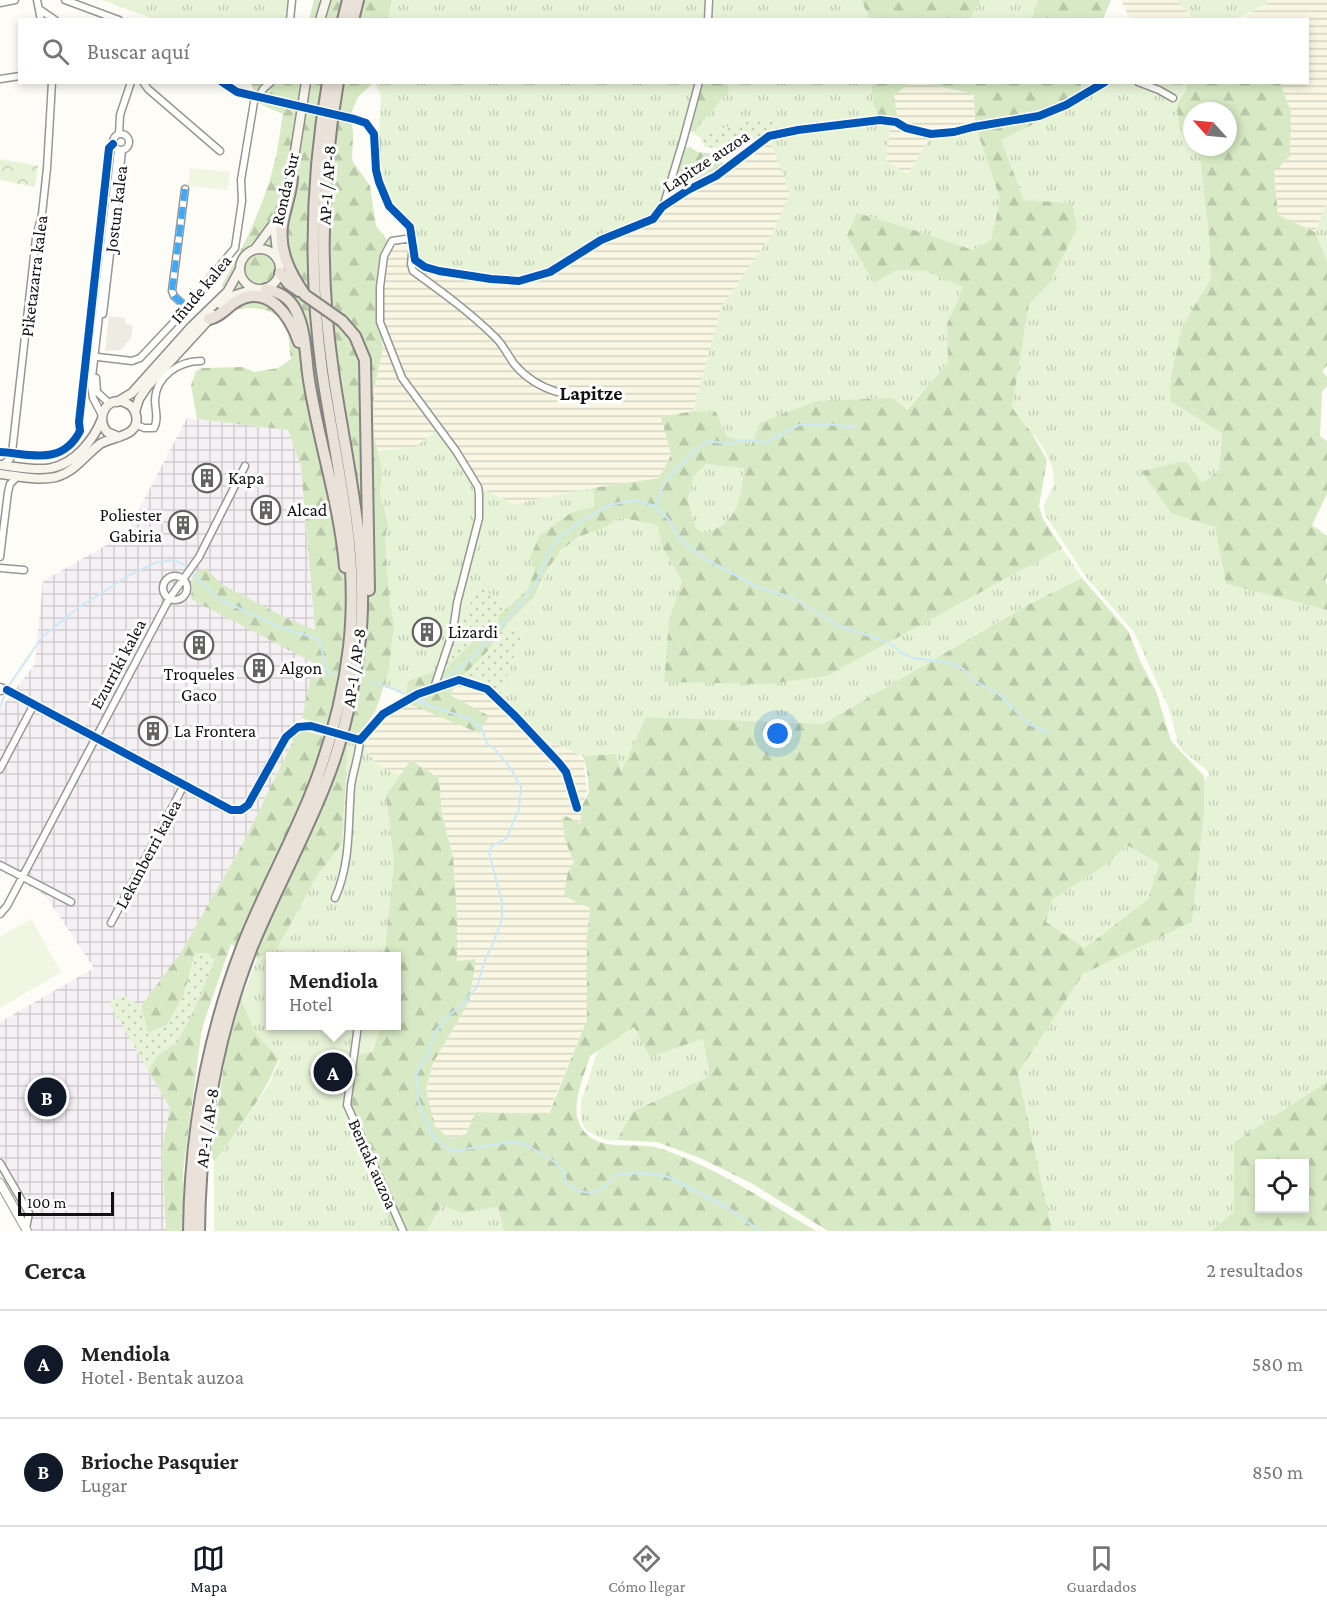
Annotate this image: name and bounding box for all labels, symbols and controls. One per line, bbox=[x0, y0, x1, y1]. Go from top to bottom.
search box bbox=[18, 18, 1309, 84]
icon: search bbox=[39, 35, 72, 68]
text: Buscar aquí bbox=[87, 39, 189, 64]
north arrow bbox=[1183, 102, 1237, 156]
street label: Lapitze auzoa bbox=[659, 126, 753, 196]
street label: AP-1 / AP-8 bbox=[314, 144, 340, 226]
street label: Ronda Sur bbox=[267, 150, 303, 227]
street label: Jostun kalea bbox=[100, 164, 131, 256]
street label: Piketazarra kalea bbox=[17, 214, 51, 338]
street label: Iñude kalea bbox=[167, 251, 235, 327]
district label: Lapitze bbox=[560, 382, 622, 404]
building icon: Kapa bbox=[191, 462, 223, 494]
place label: Kapa bbox=[228, 468, 264, 488]
building icon: Alcad bbox=[250, 494, 282, 526]
place label: Alcad bbox=[287, 500, 328, 520]
place label: Poliester Gabiria bbox=[100, 505, 163, 546]
building icon: Poliester Gabiria bbox=[167, 509, 199, 541]
street label: Ezurriki kalea bbox=[86, 616, 150, 712]
building icon: Lizardi bbox=[411, 616, 443, 648]
place label: Lizardi bbox=[448, 622, 498, 642]
street label: AP-1 / AP-8 bbox=[339, 627, 369, 709]
building icon: Troqueles Gaco bbox=[183, 629, 215, 661]
building icon: Algon bbox=[243, 652, 275, 684]
place label: Algon bbox=[280, 658, 323, 678]
place label: Troqueles Gaco bbox=[163, 664, 235, 705]
building icon: La Frontera bbox=[137, 715, 169, 747]
your location bbox=[763, 719, 792, 748]
place label: La Frontera bbox=[174, 721, 256, 741]
street label: Lekunberri kalea bbox=[111, 796, 185, 912]
popup bbox=[266, 952, 401, 1030]
text: Mendiola bbox=[289, 968, 378, 993]
text: Hotel bbox=[289, 993, 333, 1015]
pin: A bbox=[314, 1050, 352, 1094]
pin: B bbox=[28, 1074, 66, 1120]
street label: AP-1 / AP-8 bbox=[192, 1087, 222, 1169]
street label: Bentak auzoa bbox=[344, 1116, 402, 1212]
map controls bbox=[1255, 1159, 1309, 1213]
button: locate bbox=[1255, 1159, 1309, 1213]
scale bar bbox=[18, 1189, 114, 1216]
text: 100 m bbox=[27, 1194, 66, 1211]
text: Cerca bbox=[24, 1256, 86, 1285]
text: 2 resultados bbox=[1206, 1259, 1303, 1281]
text: Mendiola bbox=[81, 1341, 170, 1366]
text: A bbox=[38, 1353, 49, 1375]
text: 580 m bbox=[1252, 1353, 1303, 1375]
text: Hotel · Bentak auzoa bbox=[81, 1366, 244, 1388]
text: Brioche Pasquier bbox=[81, 1449, 239, 1474]
text: B bbox=[38, 1461, 49, 1483]
text: 850 m bbox=[1252, 1461, 1303, 1483]
text: Lugar bbox=[81, 1474, 127, 1496]
tab: Mapa bbox=[191, 1542, 227, 1595]
tab: Cómo llegar bbox=[608, 1542, 685, 1595]
tab: Guardados bbox=[1067, 1542, 1136, 1595]

